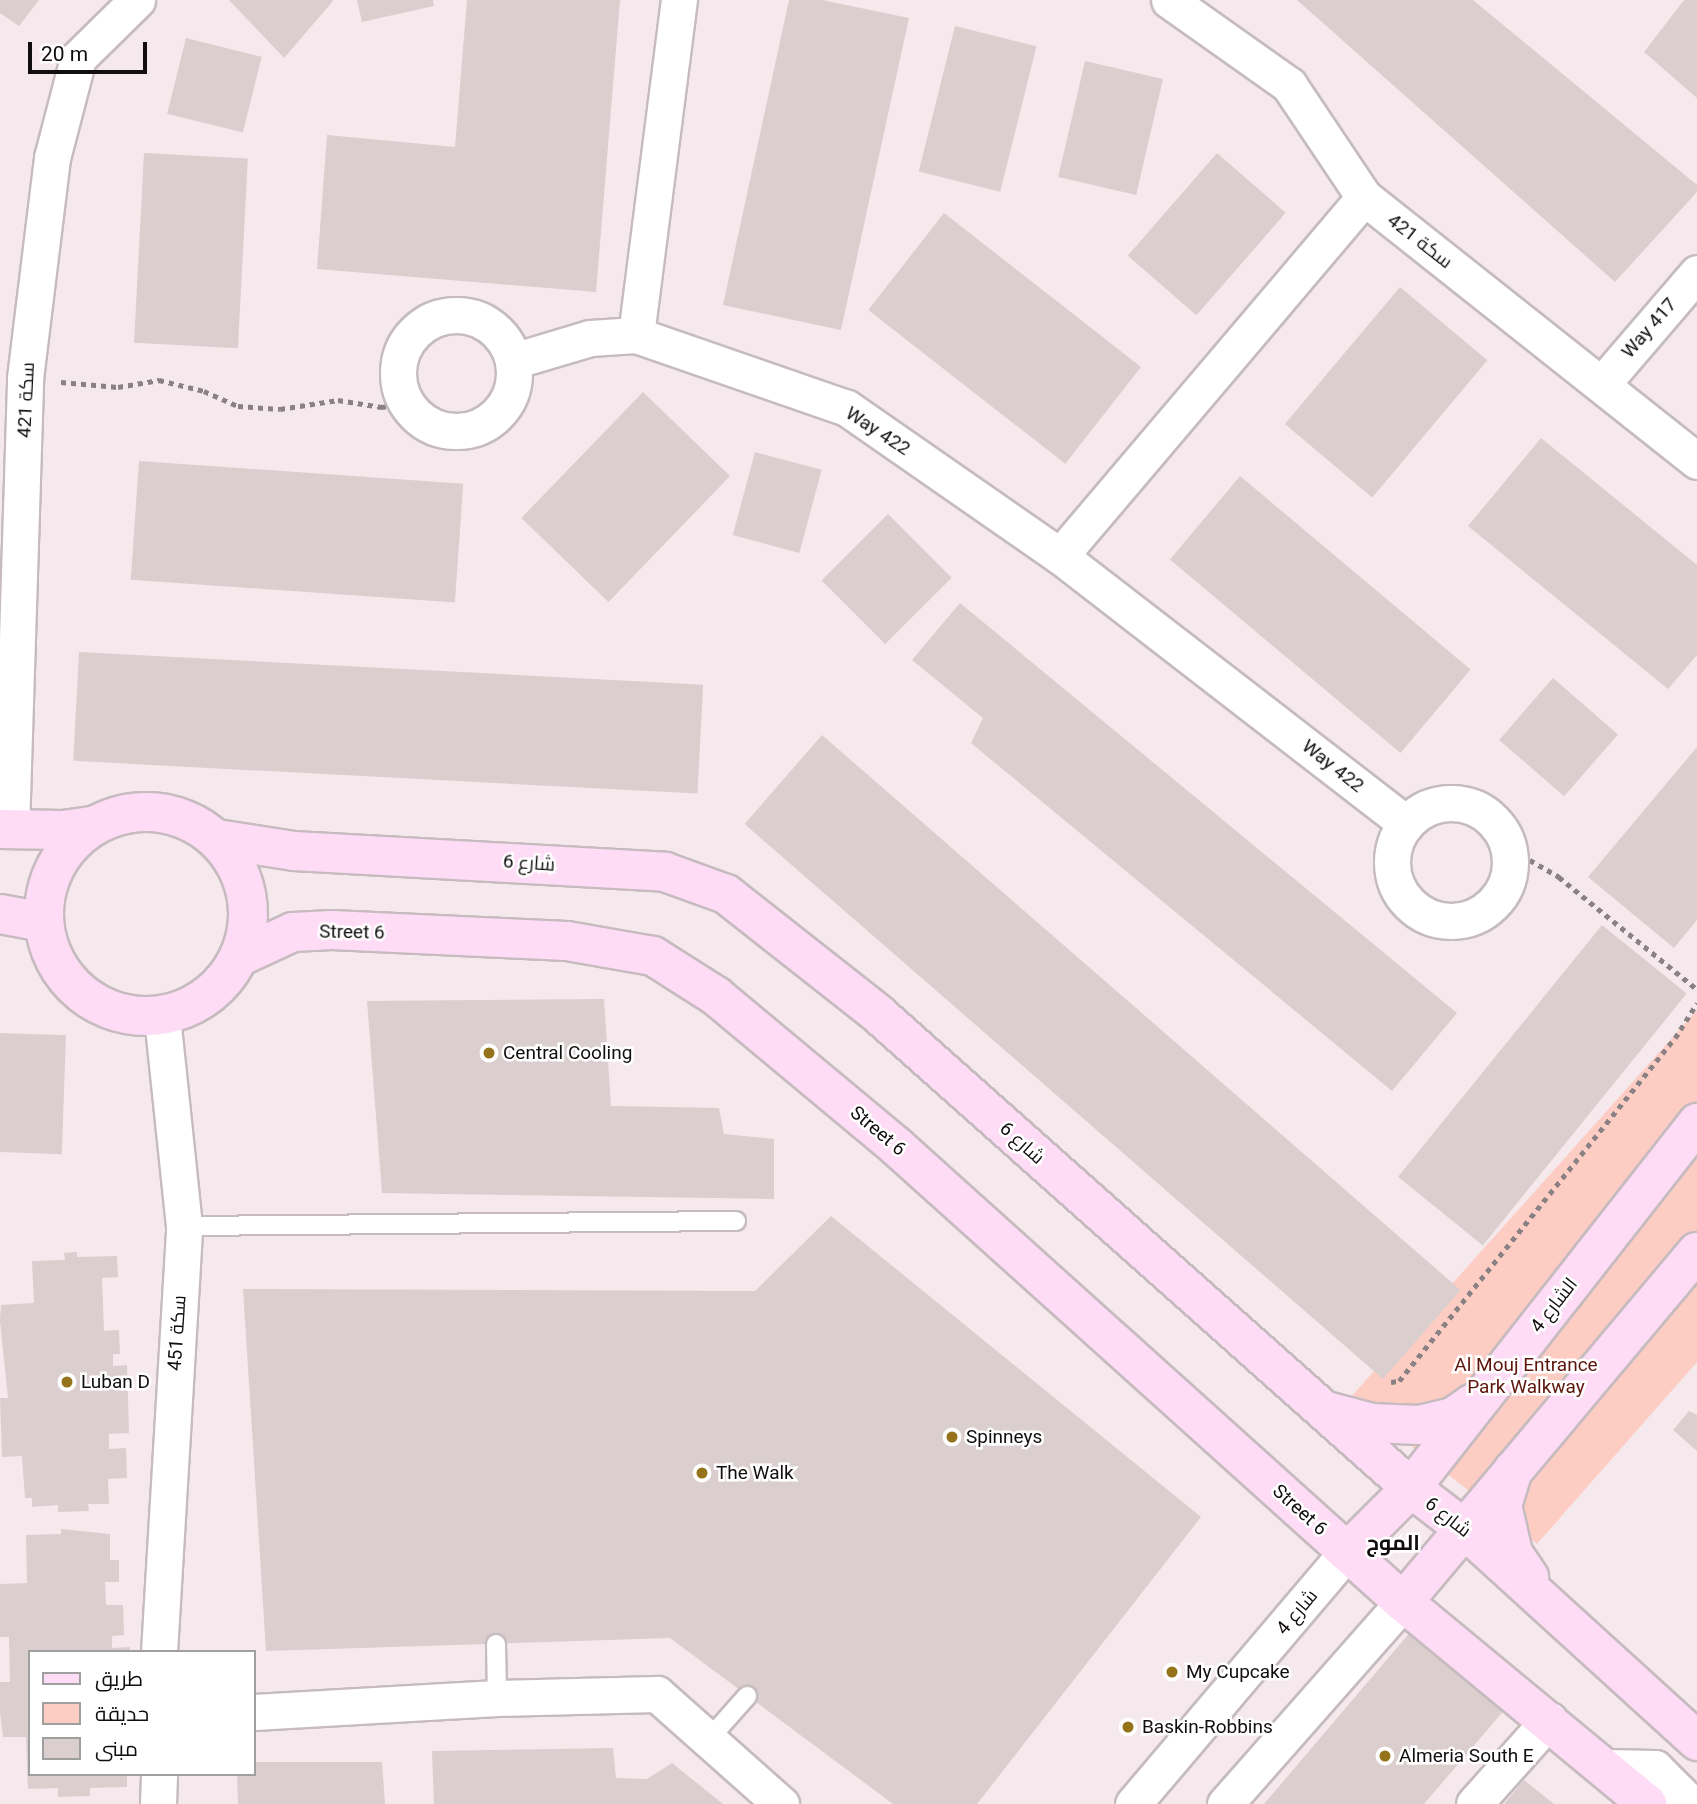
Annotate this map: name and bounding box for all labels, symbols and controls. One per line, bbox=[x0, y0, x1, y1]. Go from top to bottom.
scale bar bbox=[32, 28, 150, 72]
text: 20 m bbox=[41, 42, 88, 66]
street label: سكة 421 bbox=[1383, 209, 1457, 273]
street label: Way 417 bbox=[1617, 293, 1681, 363]
street label: سكة 421 bbox=[13, 361, 39, 439]
street label: Way 422 bbox=[841, 402, 915, 460]
street label: Way 422 bbox=[1297, 735, 1369, 797]
street label: شارع 6 bbox=[502, 850, 556, 876]
street label: Street 6 bbox=[319, 920, 385, 944]
place label: Central Cooling bbox=[503, 1042, 632, 1064]
marker: Central Cooling bbox=[481, 1045, 497, 1061]
street label: Street 6 bbox=[846, 1101, 910, 1161]
street label: شارع 6 bbox=[995, 1117, 1049, 1169]
street label: الشارع 4 bbox=[1526, 1273, 1582, 1337]
street label: سكة 451 bbox=[163, 1294, 191, 1372]
park label: Al Mouj Entrance Park Walkway bbox=[1454, 1354, 1598, 1398]
place label: Luban D bbox=[81, 1371, 150, 1393]
marker: Luban D bbox=[59, 1374, 75, 1390]
place label: Spinneys bbox=[966, 1426, 1042, 1448]
marker: Spinneys bbox=[944, 1429, 960, 1445]
place label: The Walk bbox=[716, 1462, 794, 1484]
marker: The Walk bbox=[694, 1465, 710, 1481]
street label: Street 6 bbox=[1268, 1480, 1332, 1540]
street label: شارع 6 bbox=[1420, 1492, 1476, 1542]
district label: الموج bbox=[1366, 1530, 1420, 1556]
street label: شارع 4 bbox=[1271, 1585, 1323, 1639]
legend bbox=[28, 1650, 256, 1776]
place label: My Cupcake bbox=[1186, 1661, 1290, 1683]
marker: My Cupcake bbox=[1164, 1664, 1180, 1680]
text: طريق bbox=[95, 1667, 143, 1691]
text: حديقة bbox=[95, 1702, 149, 1726]
place label: Baskin-Robbins bbox=[1142, 1716, 1273, 1738]
marker: Baskin-Robbins bbox=[1120, 1719, 1136, 1735]
text: مبنى bbox=[95, 1737, 138, 1761]
place label: Almeria South E bbox=[1399, 1745, 1534, 1767]
marker: Almeria South E bbox=[1377, 1748, 1393, 1764]

